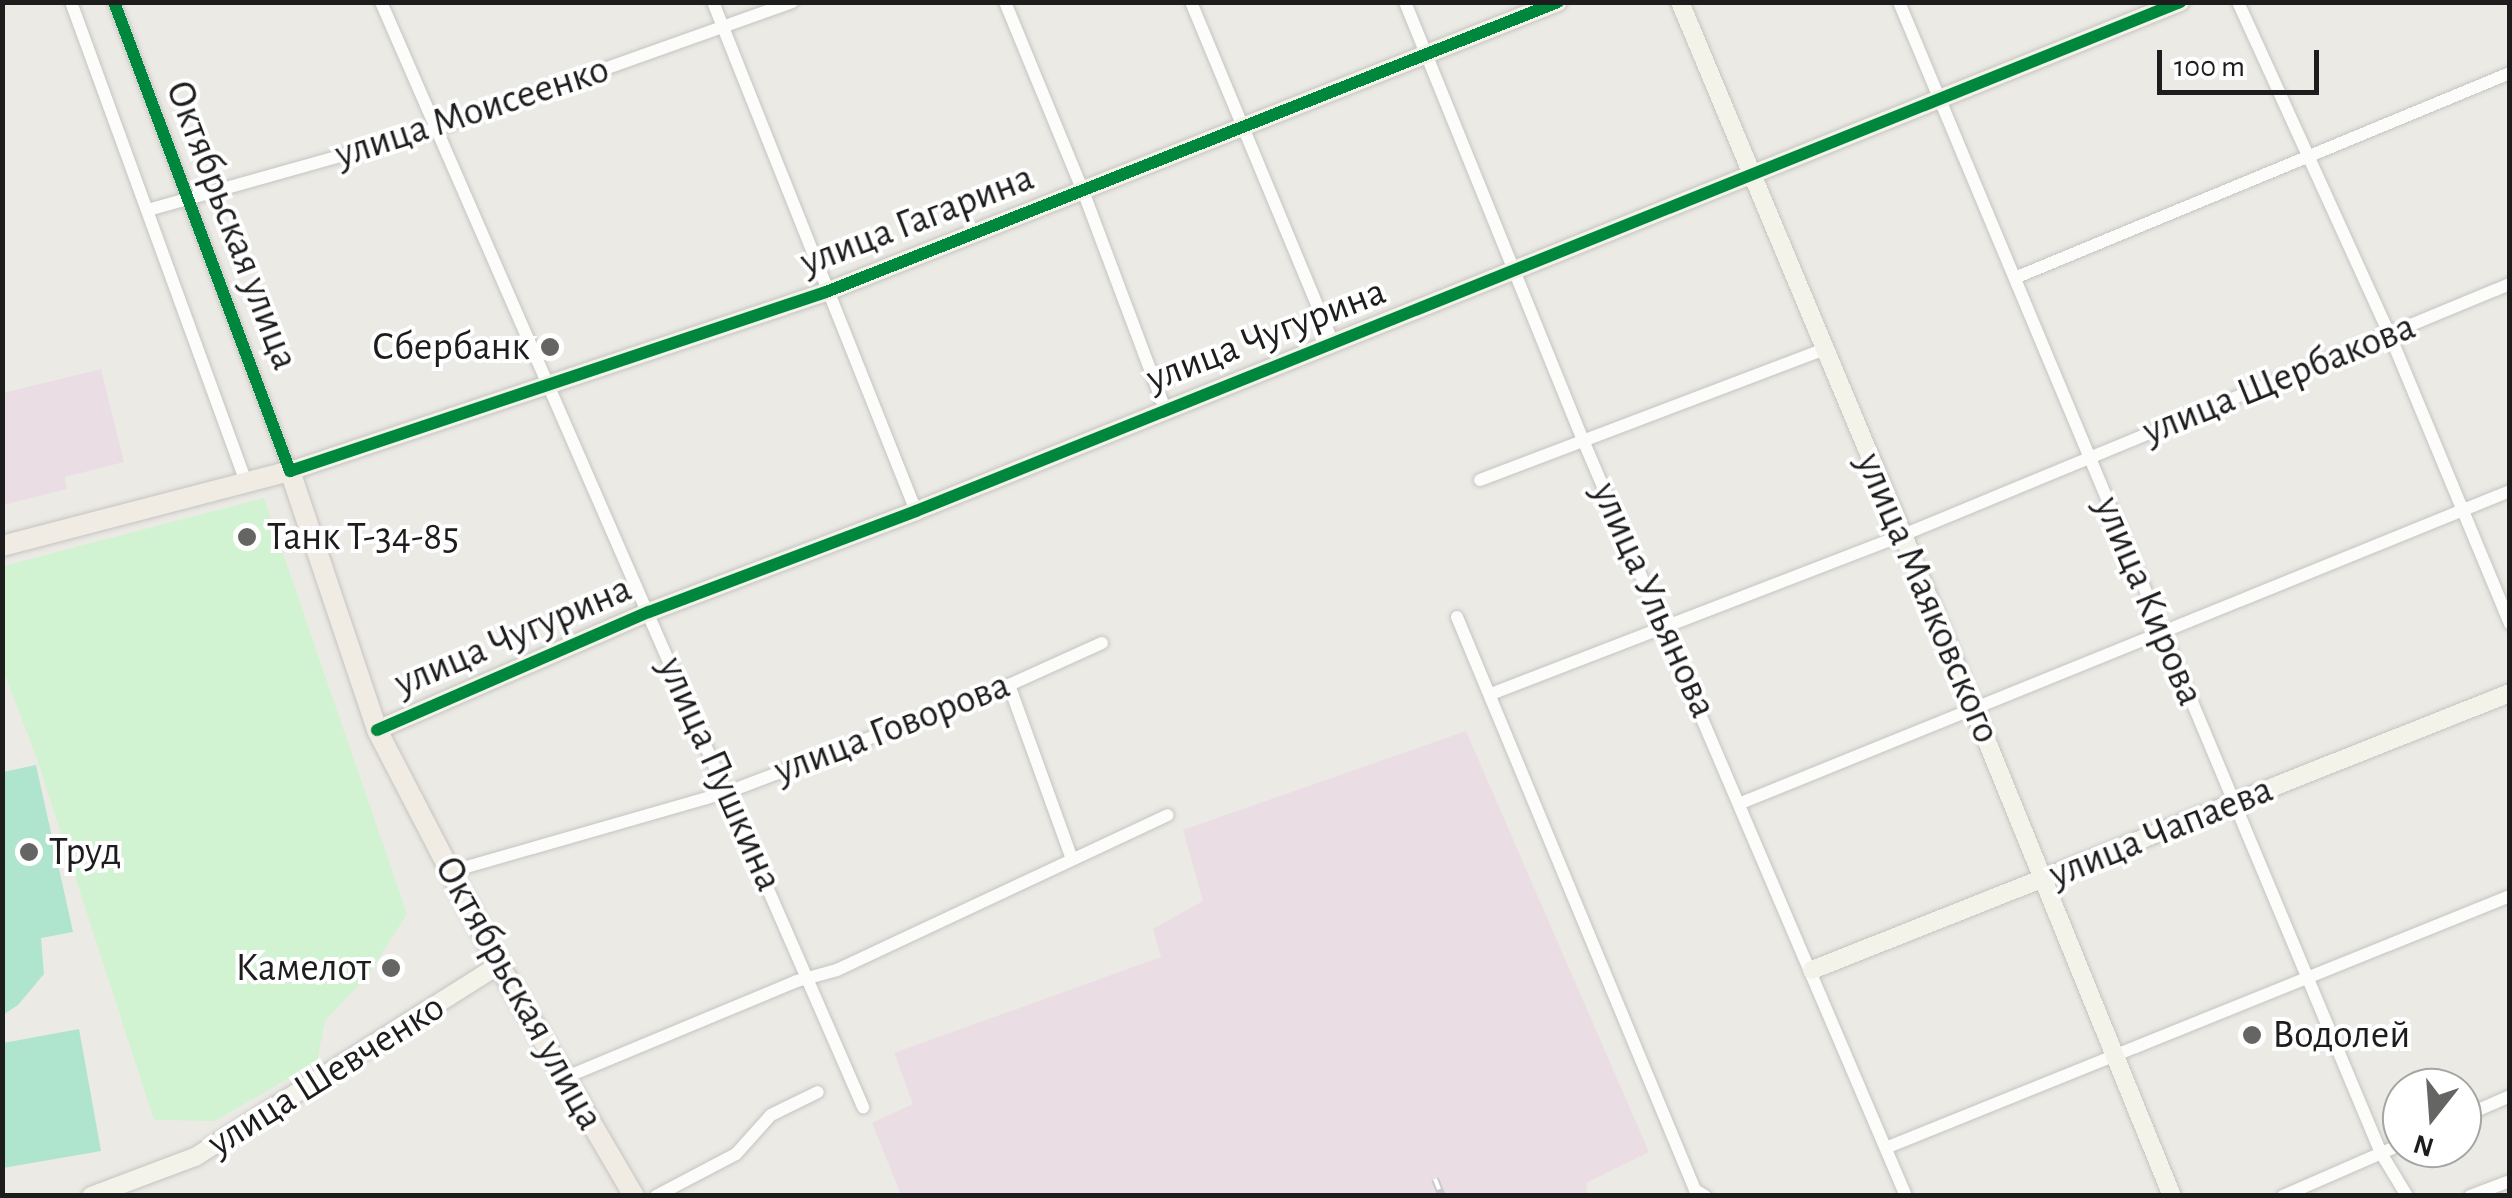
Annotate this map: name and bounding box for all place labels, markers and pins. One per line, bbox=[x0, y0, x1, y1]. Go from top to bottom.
place label: Сбербанк bbox=[372, 323, 530, 371]
marker: Сбербанк bbox=[539, 336, 561, 358]
place label: Танк Т-34-85 bbox=[267, 513, 459, 561]
marker: Танк Т-34-85 bbox=[236, 526, 258, 548]
place label: Труд bbox=[49, 828, 121, 876]
marker: Труд bbox=[18, 841, 40, 863]
place label: Камелот bbox=[235, 944, 371, 992]
marker: Камелот bbox=[380, 957, 402, 979]
place label: Водолей bbox=[2272, 1011, 2411, 1059]
marker: Водолей bbox=[2241, 1024, 2263, 1046]

